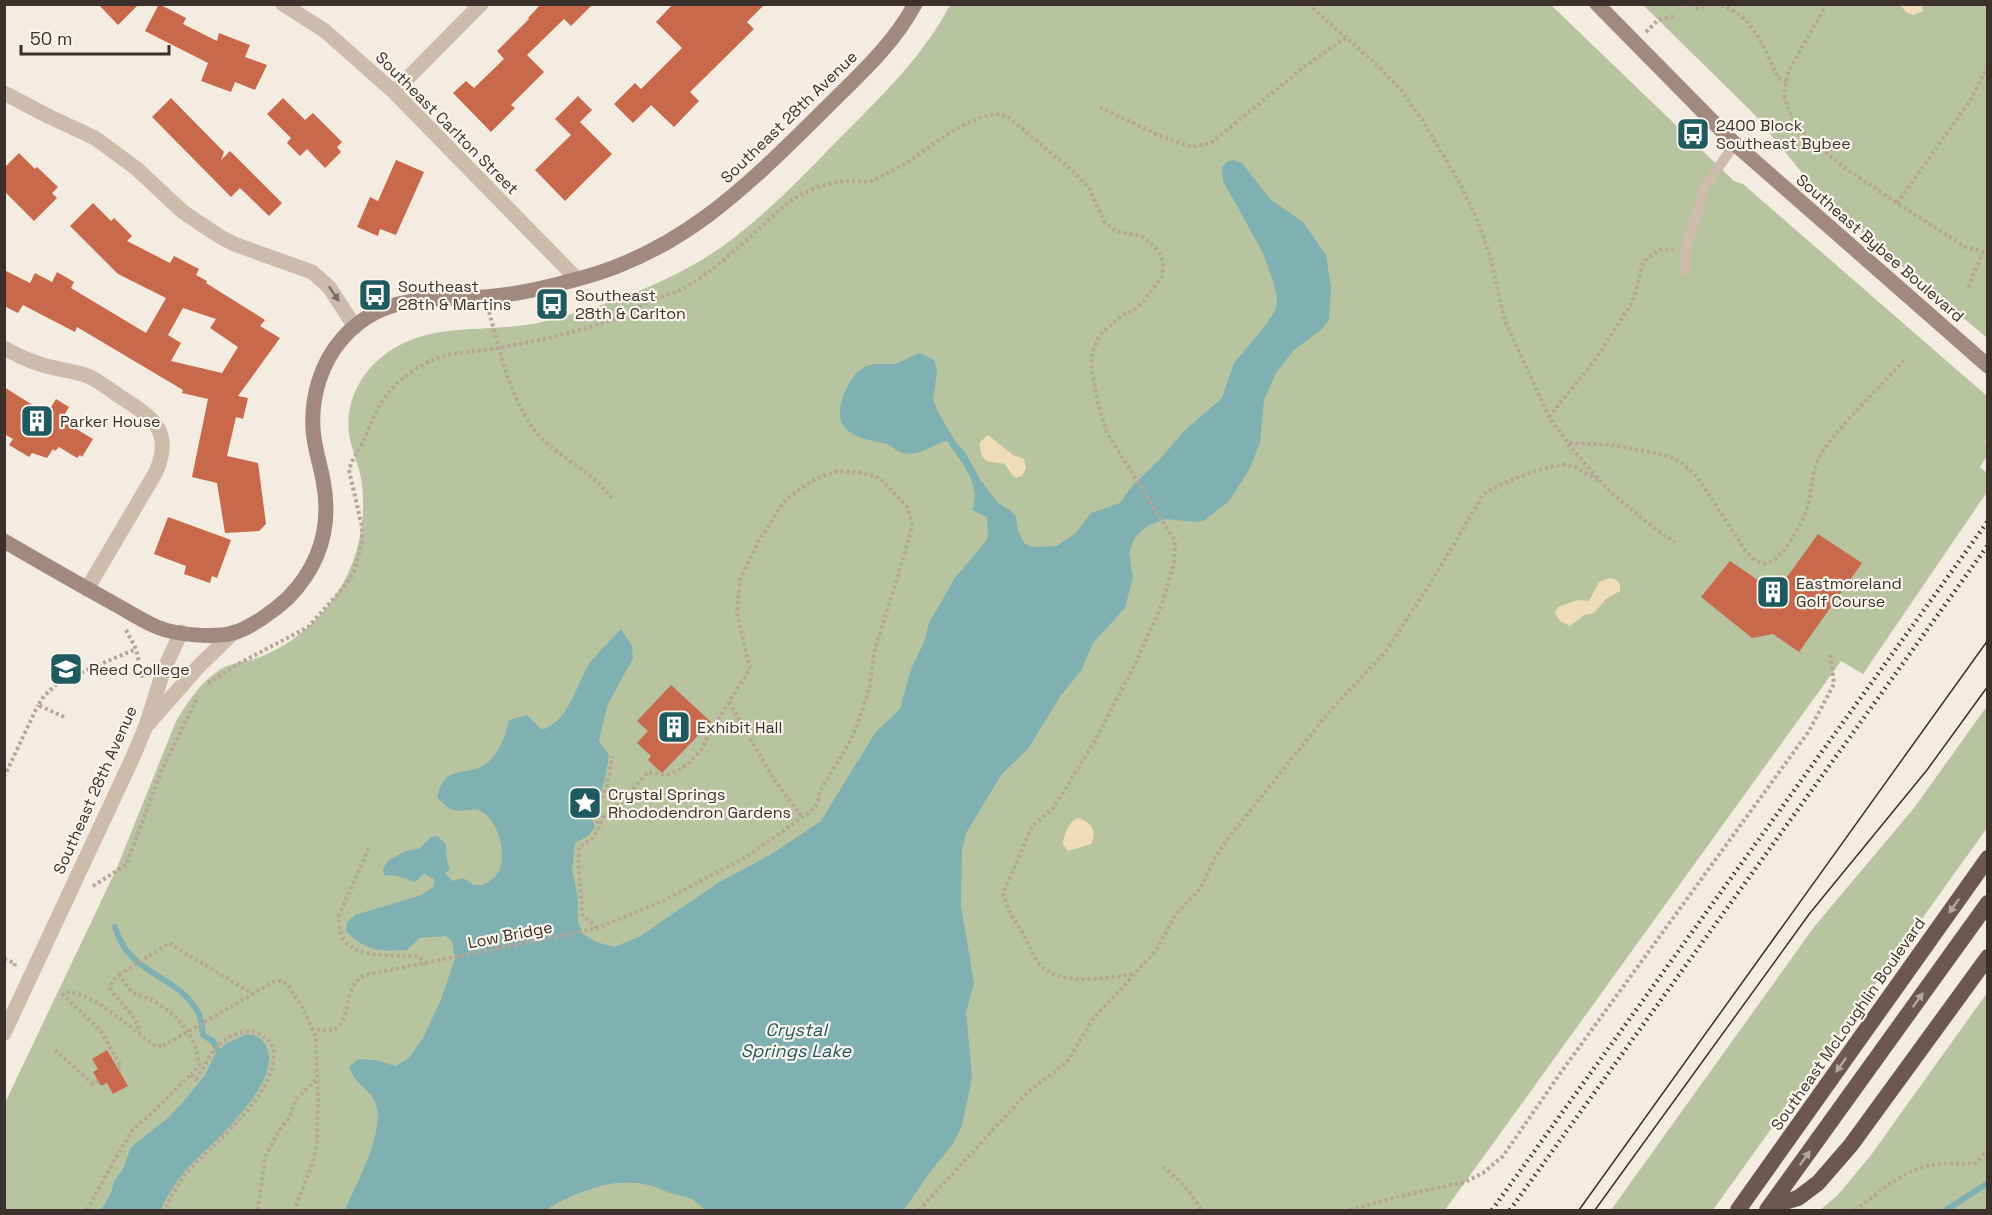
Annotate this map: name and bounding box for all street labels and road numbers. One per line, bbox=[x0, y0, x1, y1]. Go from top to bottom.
street label: Southeast 28th Avenue bbox=[716, 46, 862, 188]
street label: Southeast Carlton Street bbox=[371, 47, 523, 199]
street label: Southeast Bybee Boulevard bbox=[1792, 169, 1968, 327]
street label: Southeast 28th Avenue bbox=[48, 703, 142, 877]
street label: Southeast McLoughlin Boulevard bbox=[1766, 913, 1930, 1135]
street label: Low Bridge bbox=[466, 916, 554, 954]

